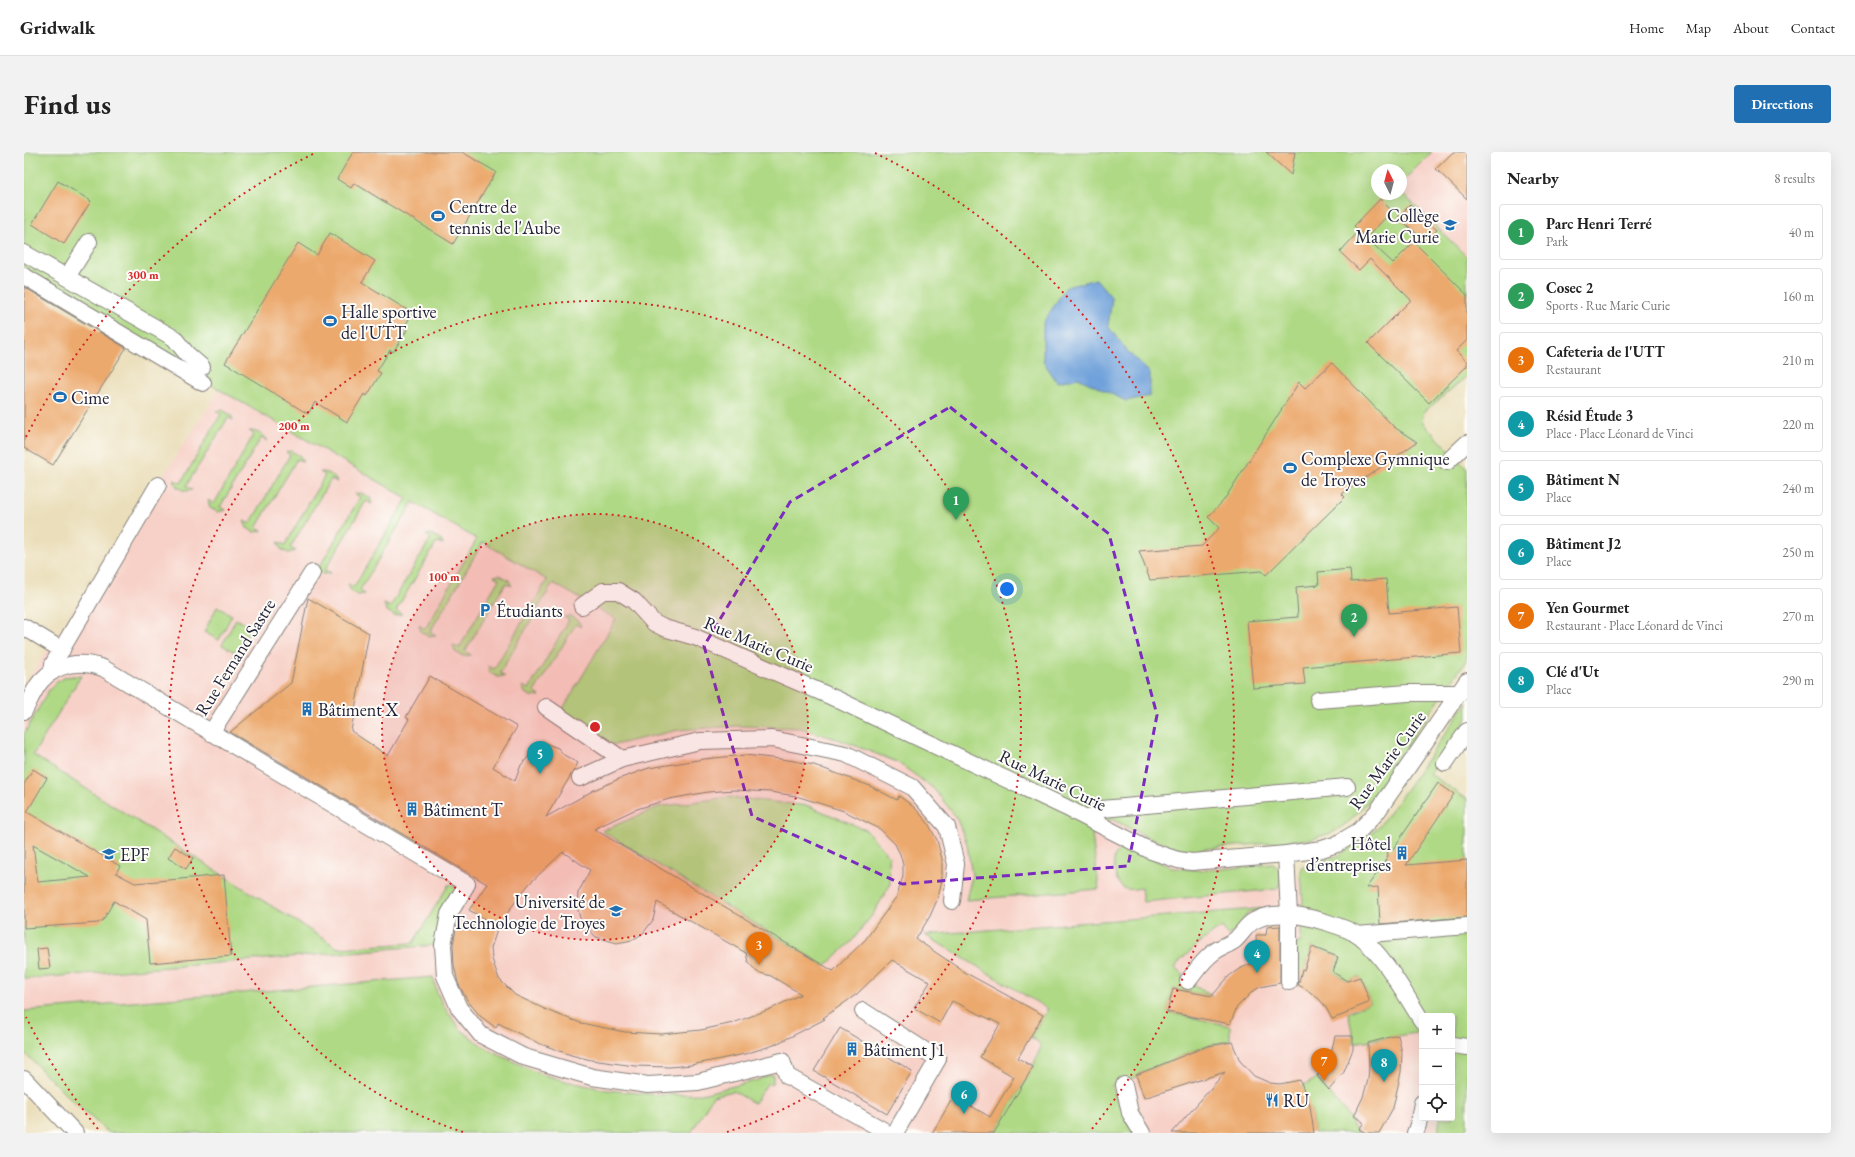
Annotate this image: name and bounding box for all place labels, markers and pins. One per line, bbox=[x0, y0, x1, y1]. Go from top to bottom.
place label: Centre de tennis de l'Aube bbox=[449, 195, 560, 239]
place label: Collège Marie Curie bbox=[1355, 204, 1439, 248]
sports icon: Centre de tennis de l'Aube bbox=[430, 208, 446, 224]
school or university icon: Collège Marie Curie bbox=[1442, 217, 1458, 233]
place label: Halle sportive de l'UTT bbox=[341, 300, 437, 344]
sports icon: Halle sportive de l'UTT bbox=[322, 313, 338, 329]
place label: Cime bbox=[71, 386, 109, 409]
sports icon: Cime bbox=[52, 389, 68, 405]
place label: Complexe Gymnique de Troyes bbox=[1301, 447, 1450, 491]
sports icon: Complexe Gymnique de Troyes bbox=[1282, 460, 1298, 476]
pin: 1 bbox=[943, 487, 969, 520]
place label: Étudiants bbox=[496, 599, 563, 622]
parking icon: Étudiants bbox=[477, 602, 493, 618]
pin: 2 bbox=[1341, 604, 1367, 637]
place label: Bâtiment X bbox=[318, 698, 399, 721]
building icon: Bâtiment X bbox=[299, 701, 315, 717]
centre of rings bbox=[588, 720, 602, 734]
pin: 5 bbox=[527, 741, 553, 774]
place label: Bâtiment T bbox=[423, 798, 504, 821]
building icon: Bâtiment T bbox=[404, 801, 420, 817]
place label: Hôtel d’entreprises bbox=[1306, 832, 1391, 876]
place label: EPF bbox=[120, 843, 149, 866]
building icon: Hôtel d’entreprises bbox=[1394, 845, 1410, 861]
school or university icon: EPF bbox=[101, 846, 117, 862]
place label: Université de Technologie de Troyes bbox=[452, 890, 605, 934]
school or university icon: Université de Technologie de Troyes bbox=[608, 903, 624, 919]
pin: 3 bbox=[746, 932, 772, 965]
pin: 4 bbox=[1244, 940, 1270, 973]
place label: Bâtiment J1 bbox=[863, 1038, 945, 1061]
building icon: Bâtiment J1 bbox=[844, 1041, 860, 1057]
pin: 7 bbox=[1311, 1048, 1337, 1081]
pin: 8 bbox=[1371, 1049, 1397, 1082]
pin: 6 bbox=[951, 1081, 977, 1114]
place label: RU bbox=[1283, 1089, 1310, 1112]
restaurant icon: RU bbox=[1264, 1092, 1280, 1108]

